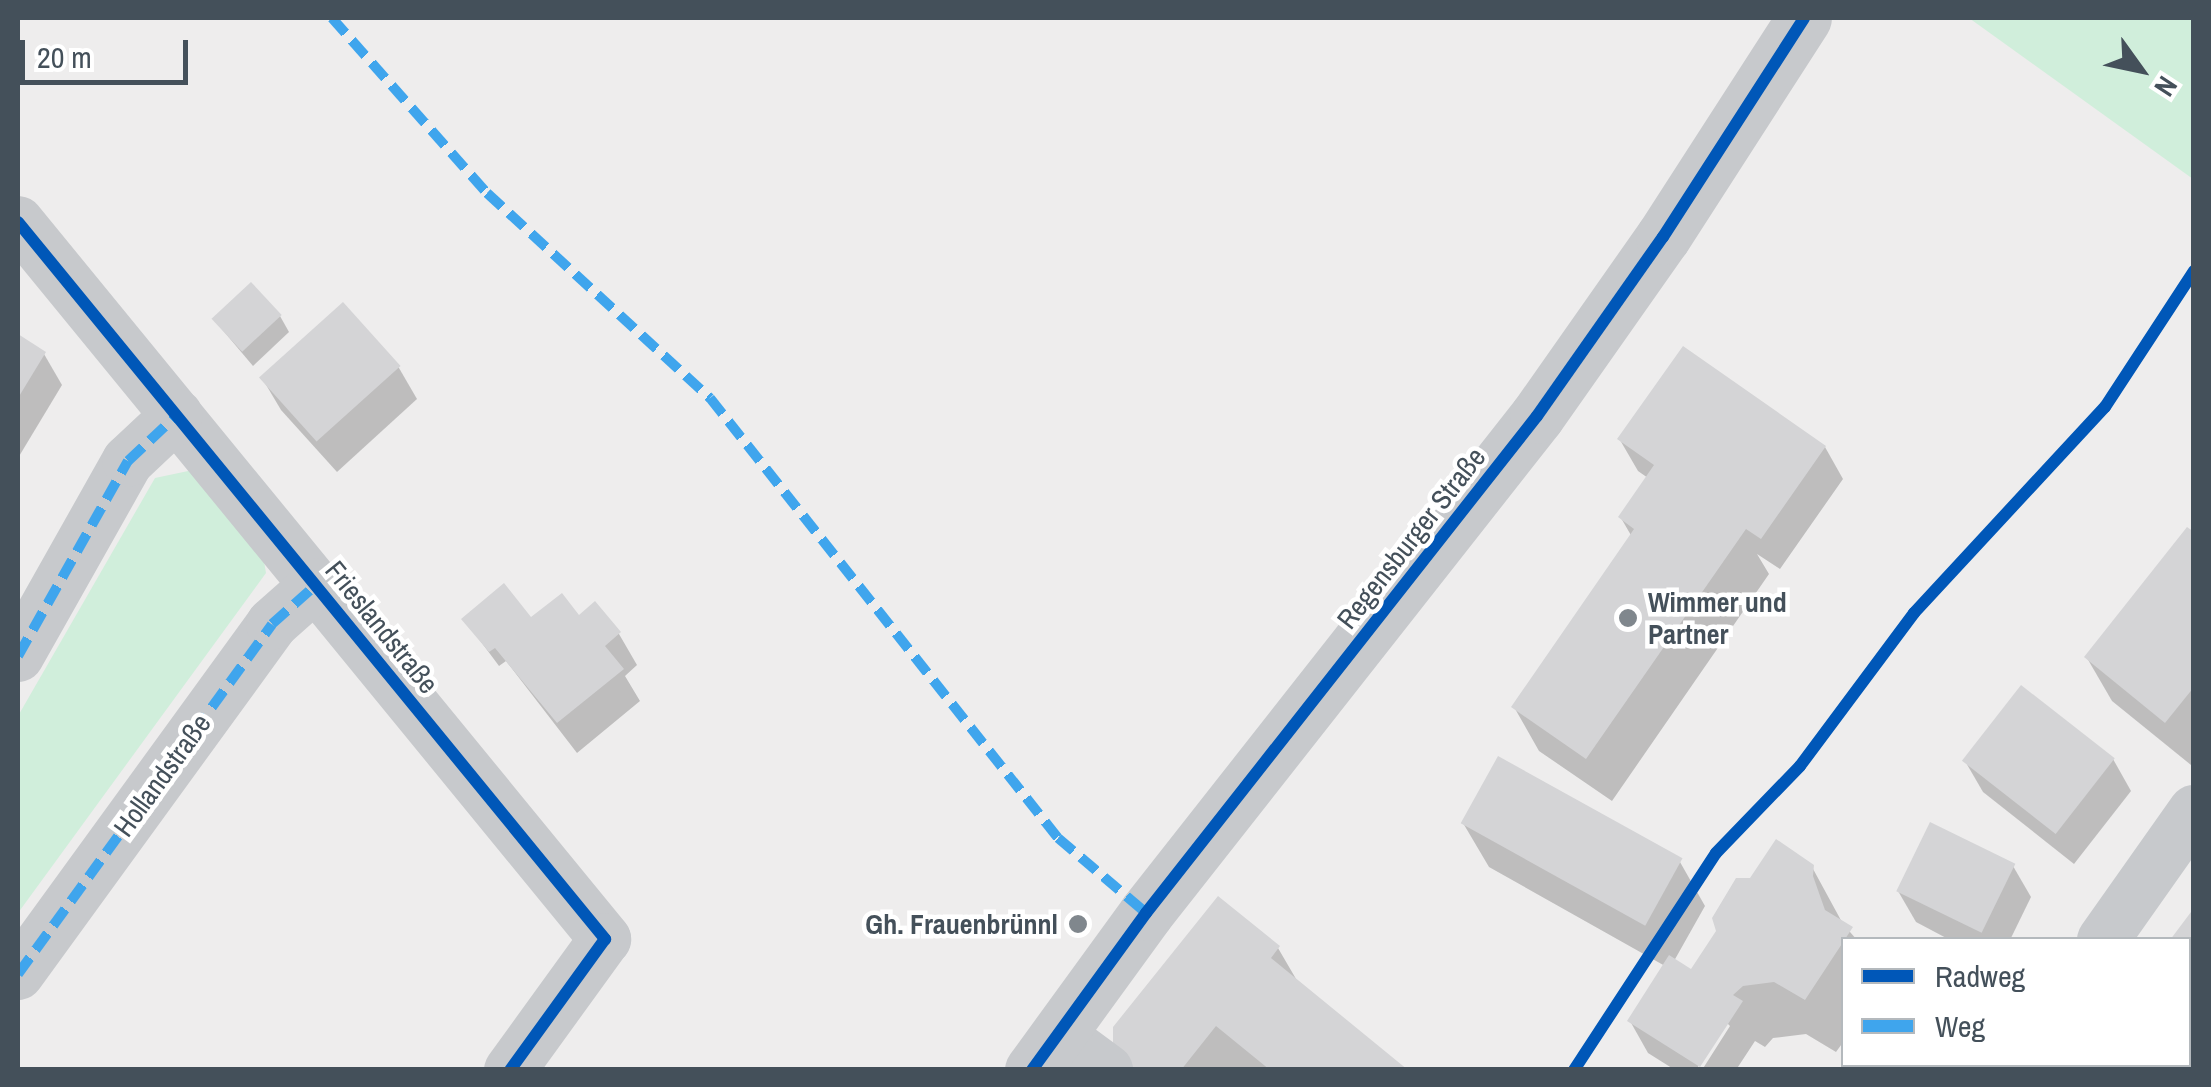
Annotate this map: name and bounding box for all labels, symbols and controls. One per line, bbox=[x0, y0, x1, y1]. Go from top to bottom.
scale bar bbox=[25, 20, 192, 82]
north arrow bbox=[2091, 20, 2191, 120]
text: 20 m bbox=[37, 37, 92, 77]
text: N bbox=[2146, 69, 2187, 104]
street label: Regensburger Straße bbox=[1330, 441, 1492, 635]
street label: Frieslandstraße bbox=[318, 554, 446, 700]
place label: Wimmer und Partner bbox=[1648, 585, 1787, 651]
marker: Wimmer und Partner bbox=[1617, 607, 1639, 629]
street label: Hollandstraße bbox=[106, 707, 218, 843]
place label: Gh. Frauenbrünnl bbox=[865, 907, 1058, 941]
marker: Gh. Frauenbrünnl bbox=[1067, 913, 1089, 935]
legend bbox=[1841, 937, 2191, 1067]
text: Radweg bbox=[1935, 956, 2025, 996]
text: Weg bbox=[1935, 1006, 1985, 1046]

